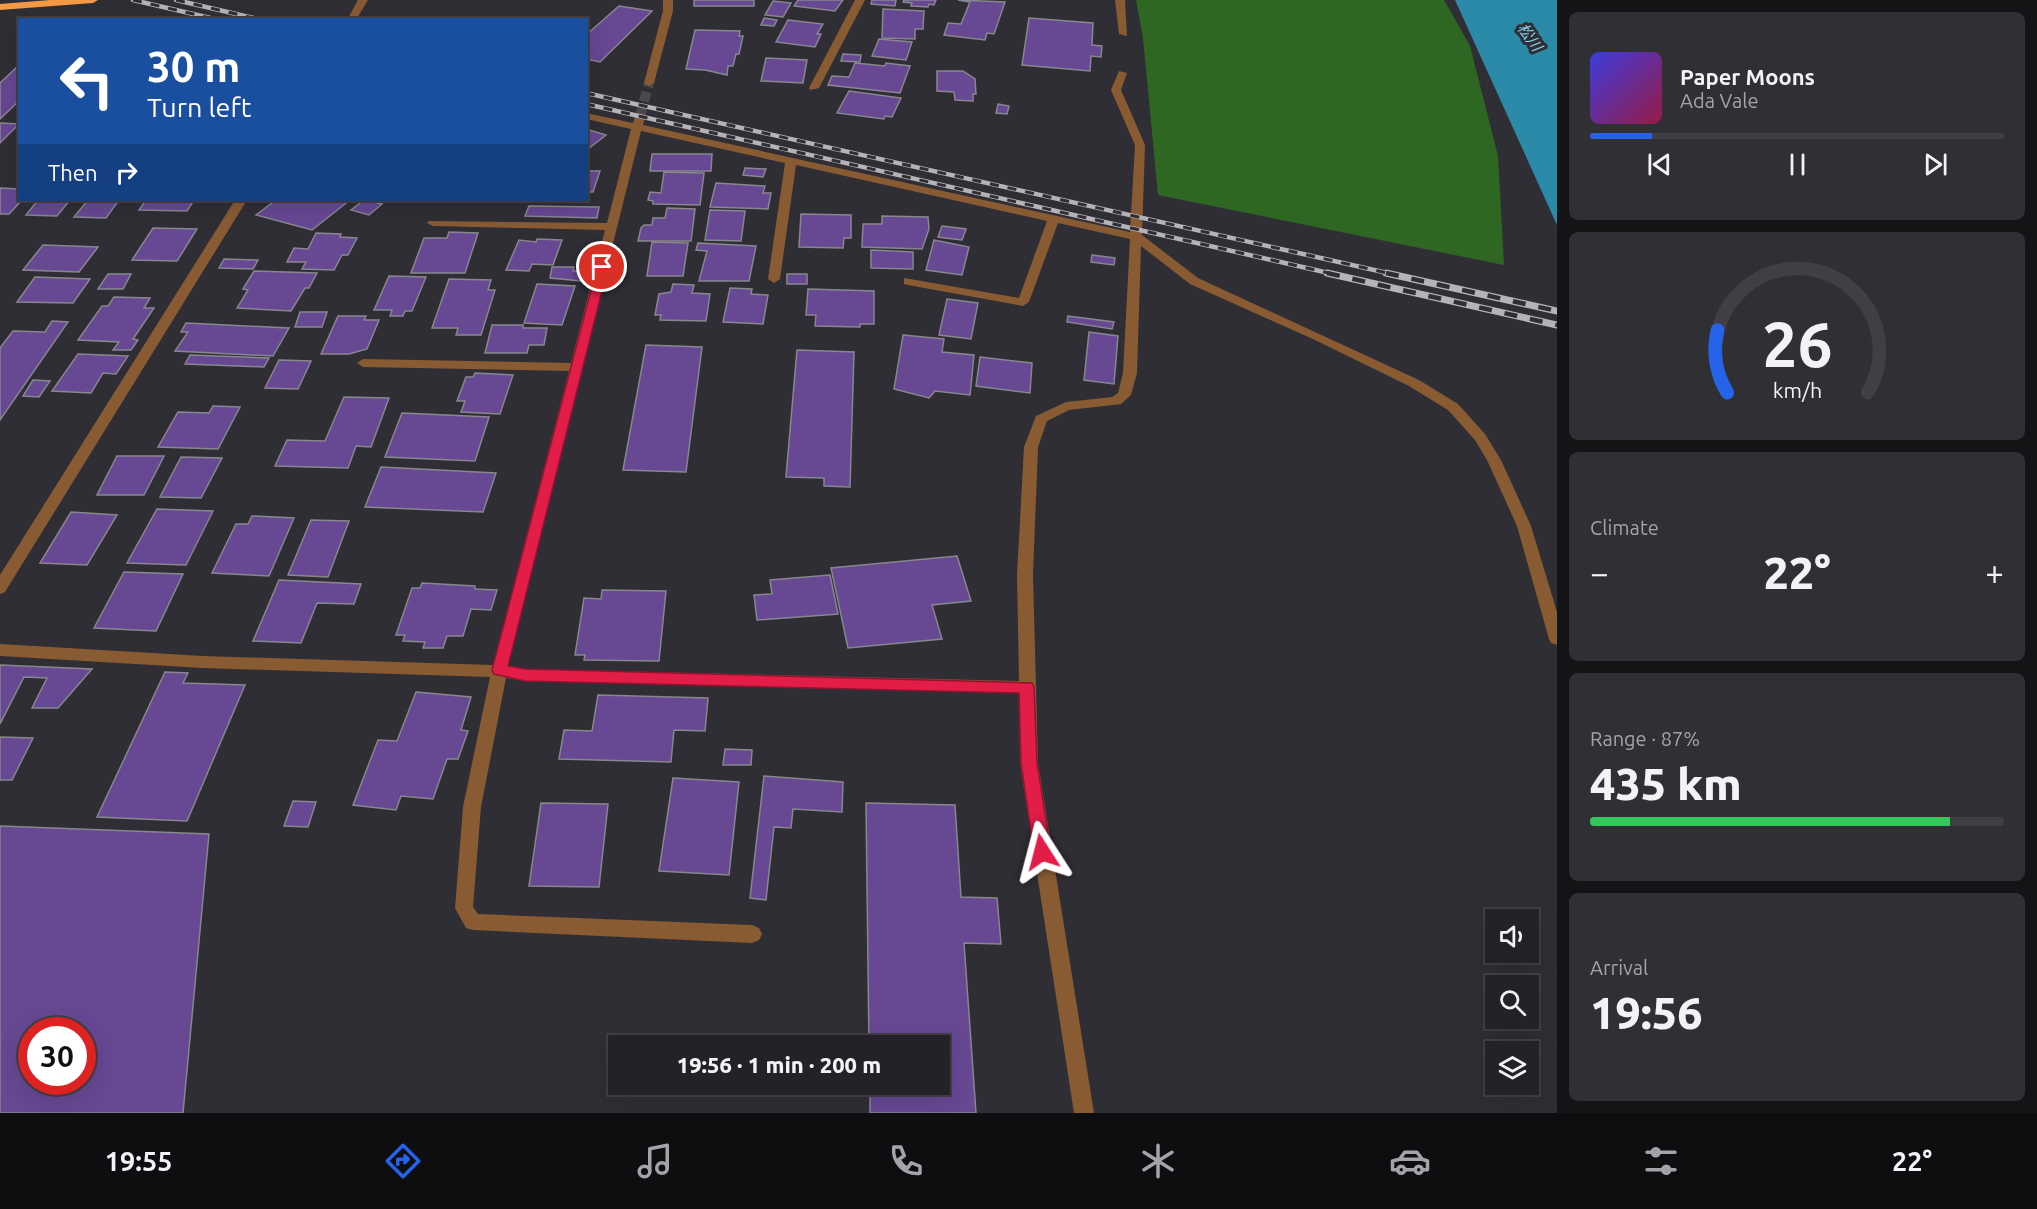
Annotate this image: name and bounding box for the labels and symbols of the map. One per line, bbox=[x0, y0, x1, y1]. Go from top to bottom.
water label: 松川 bbox=[1514, 20, 1547, 56]
pin bbox=[576, 241, 627, 292]
position arrow bbox=[1010, 820, 1074, 884]
speed limit sign: 30 bbox=[18, 1017, 96, 1095]

